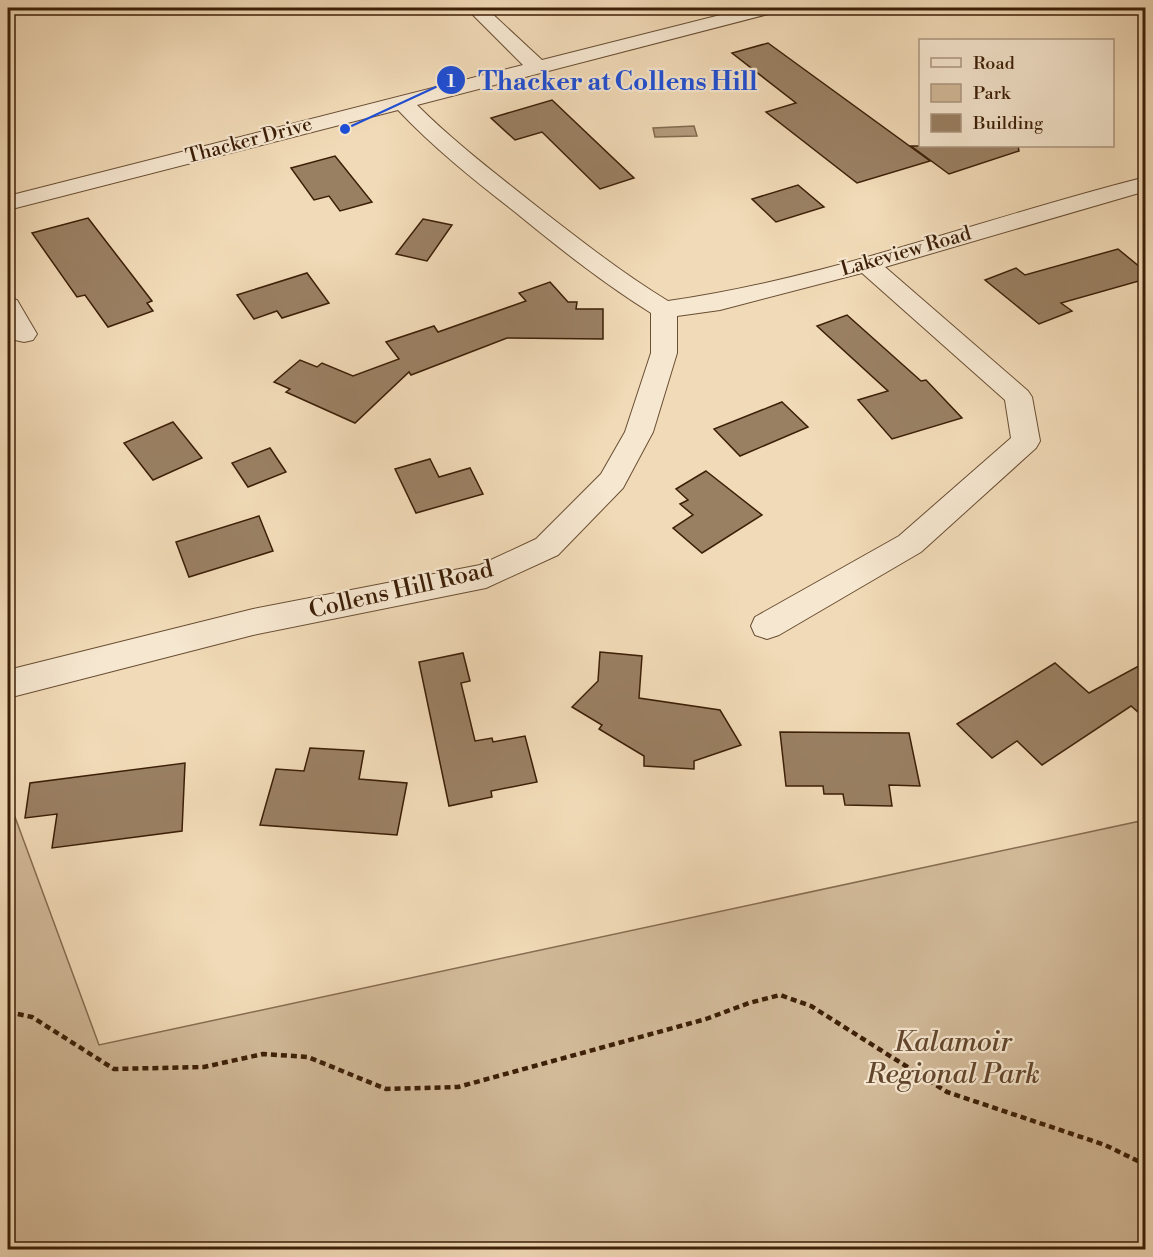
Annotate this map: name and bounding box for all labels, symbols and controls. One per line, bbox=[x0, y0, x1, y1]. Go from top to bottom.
legend bbox=[919, 39, 1114, 147]
text: Road bbox=[973, 52, 1016, 75]
callout: Thacker at Collens Hill bbox=[436, 58, 770, 102]
text: Thacker at Collens Hill bbox=[478, 66, 758, 98]
text: 1 bbox=[447, 70, 456, 93]
text: Park bbox=[973, 82, 1012, 105]
street label: Thacker Drive bbox=[183, 112, 315, 170]
text: Building bbox=[972, 112, 1044, 135]
street label: Lakeview Road bbox=[838, 221, 975, 283]
street label: Collens Hill Road bbox=[306, 554, 496, 626]
park label: Kalamoir Regional Park bbox=[865, 1025, 1040, 1092]

